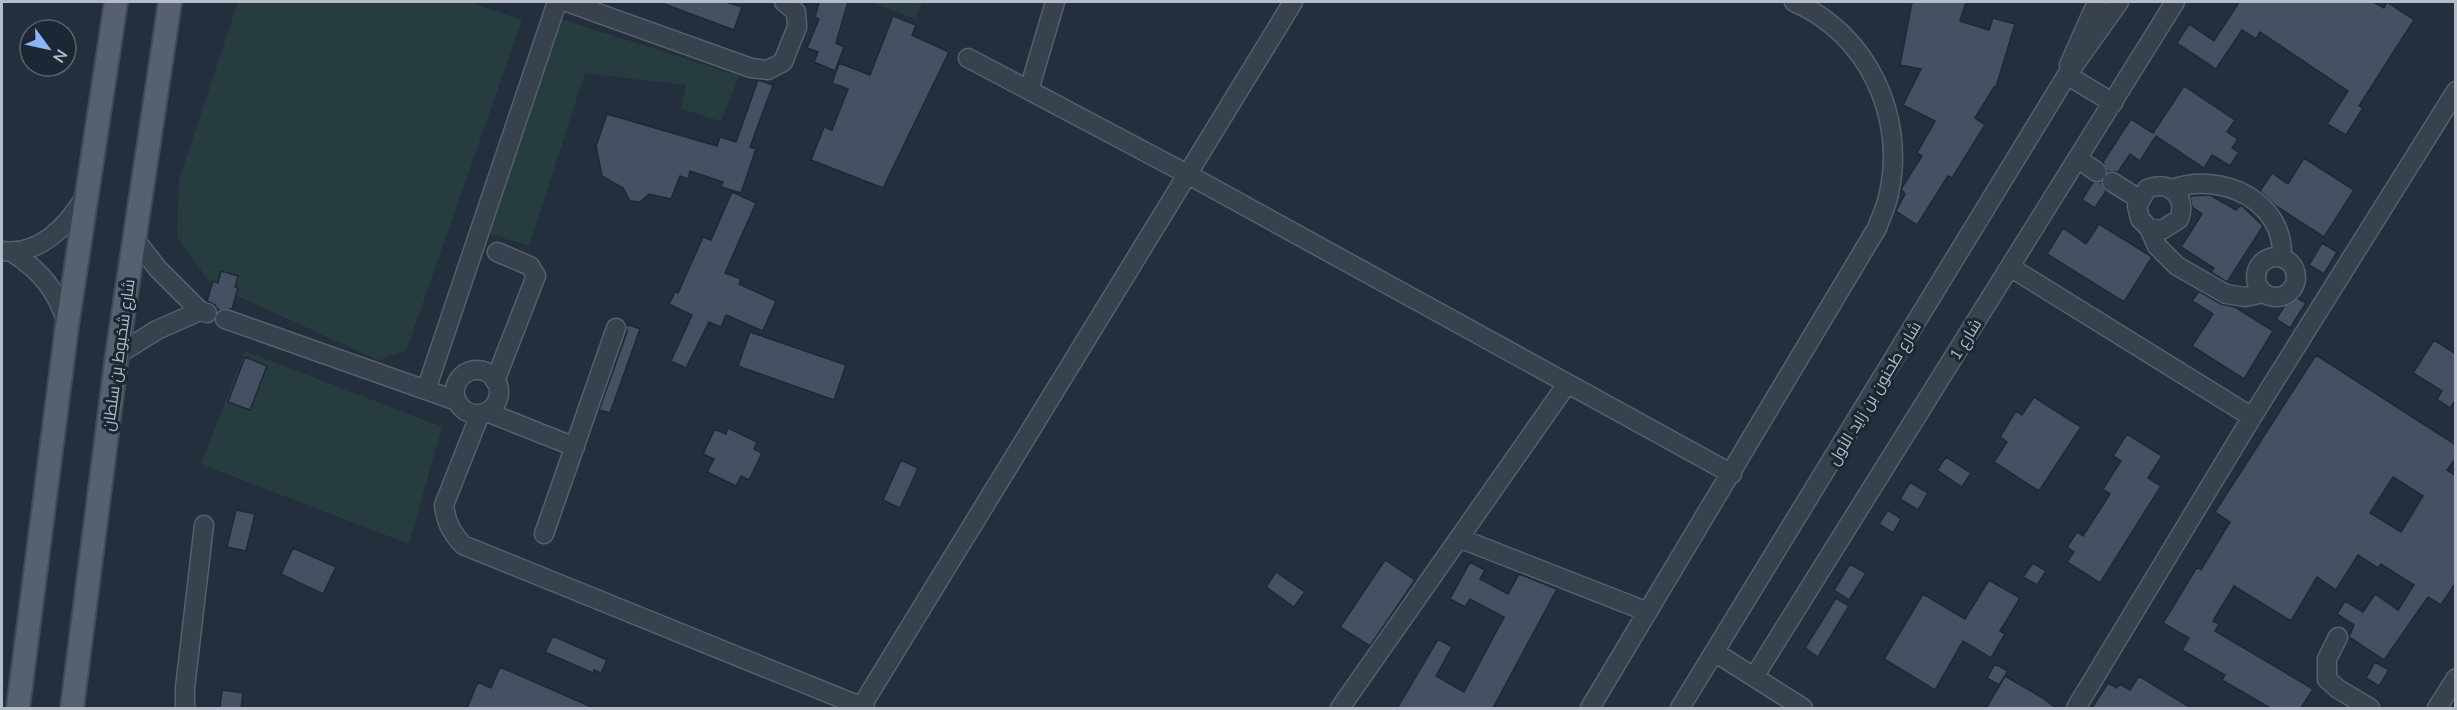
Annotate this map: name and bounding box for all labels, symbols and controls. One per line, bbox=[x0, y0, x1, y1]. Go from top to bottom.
north arrow bbox=[18, 18, 78, 78]
text: N bbox=[47, 45, 72, 67]
street label: شارع شخبوط بن سلطان bbox=[97, 278, 141, 433]
street label: شارع 1 bbox=[1945, 315, 1987, 364]
street label: شارع طحنون بن زايد الأول bbox=[1823, 317, 1927, 470]

